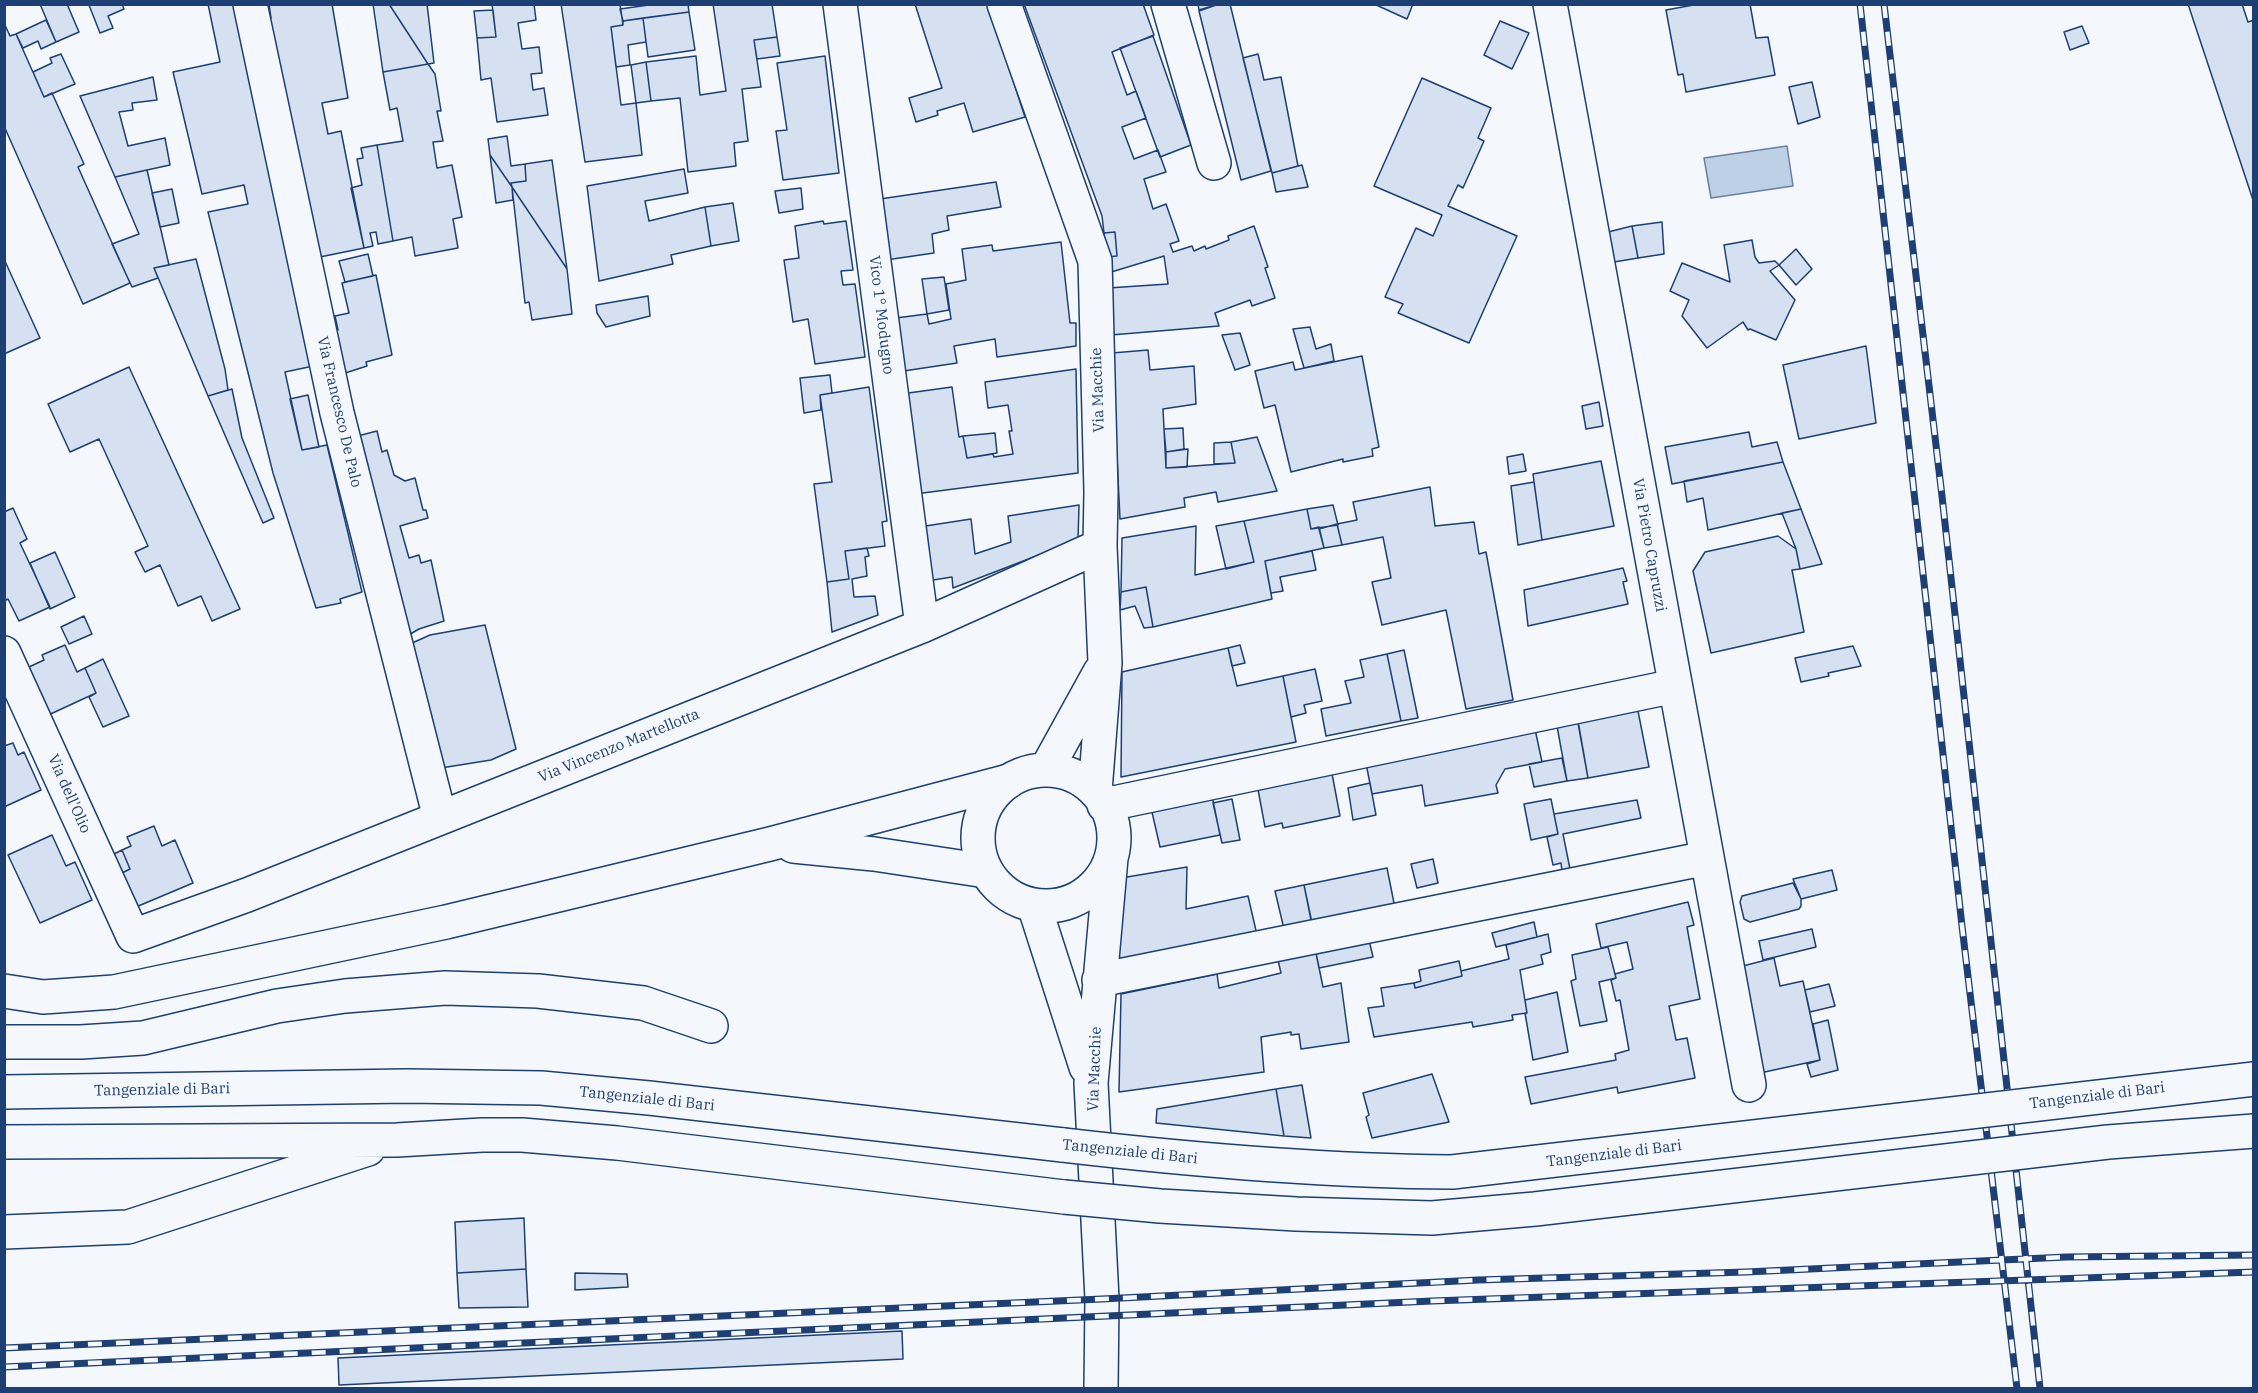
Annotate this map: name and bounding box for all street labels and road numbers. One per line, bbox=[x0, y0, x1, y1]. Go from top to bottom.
street label: Vico 1° Modugno bbox=[865, 255, 897, 375]
street label: Via Francesco De Palo bbox=[313, 335, 365, 489]
street label: Via Macchie bbox=[1088, 347, 1108, 433]
street label: Via Pietro Capruzzi bbox=[1628, 477, 1670, 613]
street label: Via Vincenzo Martellotta bbox=[536, 705, 702, 787]
street label: Via dell'Olio bbox=[44, 752, 94, 836]
street label: Via Macchie bbox=[1085, 1026, 1105, 1112]
street label: Tangenziale di Bari bbox=[2028, 1079, 2166, 1113]
street label: Tangenziale di Bari bbox=[94, 1080, 230, 1100]
street label: Tangenziale di Bari bbox=[578, 1083, 716, 1115]
street label: Tangenziale di Bari bbox=[1061, 1136, 1199, 1168]
street label: Tangenziale di Bari bbox=[1545, 1137, 1683, 1171]

